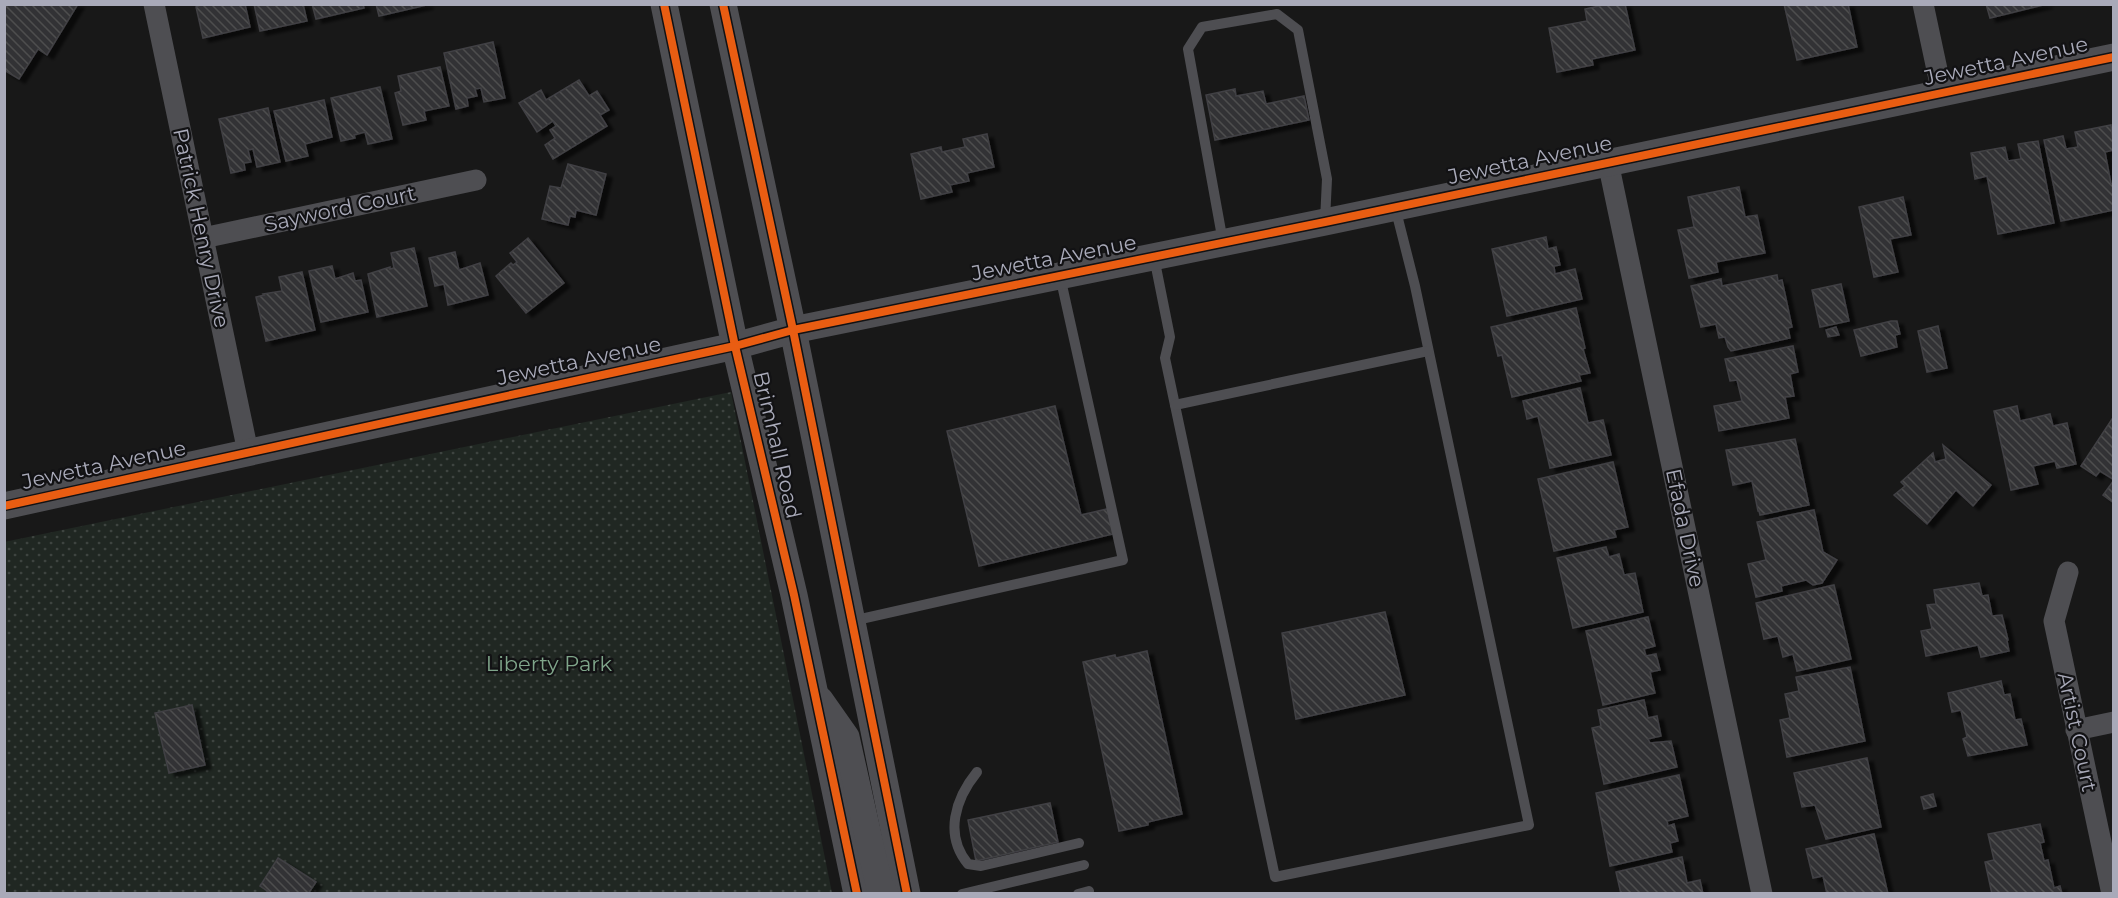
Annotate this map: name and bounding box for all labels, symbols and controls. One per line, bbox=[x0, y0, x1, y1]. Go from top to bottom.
street label: Jewetta Avenue bbox=[1920, 31, 2090, 90]
street label: Patrick Henry Drive bbox=[168, 126, 235, 330]
street label: Jewetta Avenue bbox=[1444, 130, 1614, 189]
street label: Sayword Court bbox=[262, 180, 418, 237]
street label: Jewetta Avenue bbox=[968, 229, 1138, 286]
street label: Jewetta Avenue bbox=[493, 331, 663, 390]
street label: Brimhall Road bbox=[748, 369, 807, 521]
street label: Jewetta Avenue bbox=[18, 435, 188, 494]
street label: Efada Drive bbox=[1661, 466, 1710, 589]
park label: Liberty Park bbox=[486, 651, 613, 676]
street label: Artist Court bbox=[2053, 670, 2102, 794]

